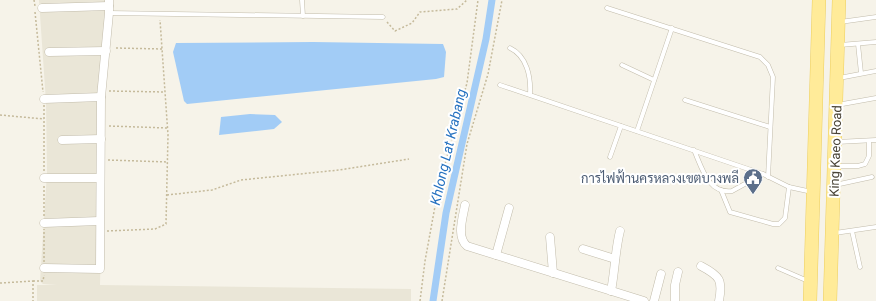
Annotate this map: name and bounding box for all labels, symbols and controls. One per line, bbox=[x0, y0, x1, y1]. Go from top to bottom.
water label: Khlong Lat Krabang bbox=[427, 87, 469, 207]
street label: King Kaeo Road bbox=[826, 105, 845, 197]
public building icon: การไฟฟ้านครหลวงเขตบางพลี bbox=[742, 167, 764, 195]
place label: การไฟฟ้านครหลวงเขตบางพลี bbox=[581, 169, 739, 186]

